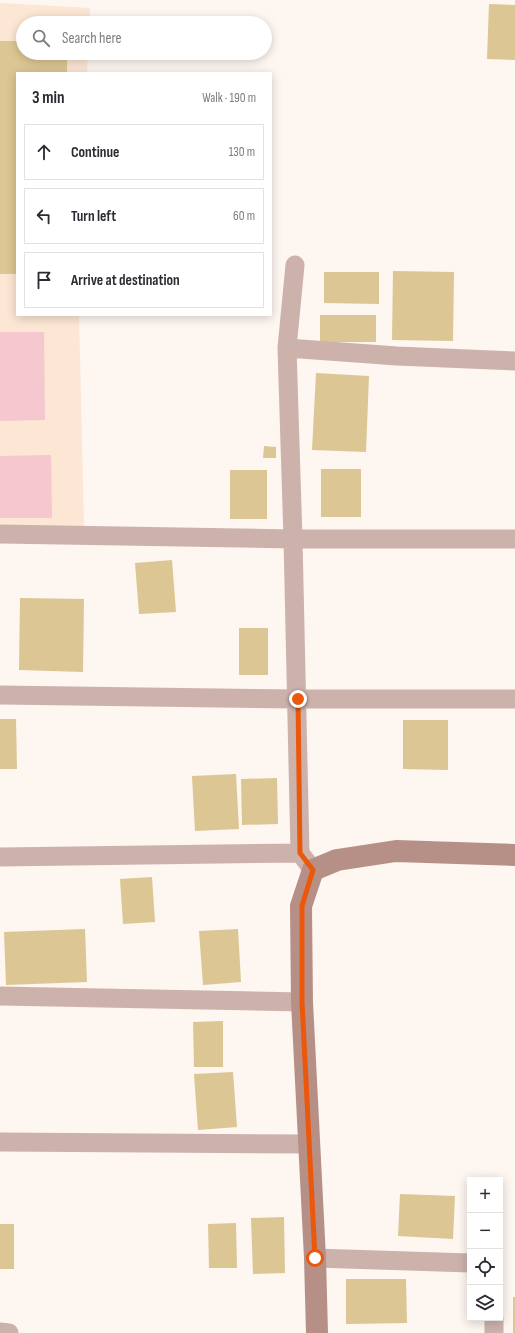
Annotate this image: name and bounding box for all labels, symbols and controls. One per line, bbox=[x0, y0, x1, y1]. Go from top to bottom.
search box bbox=[16, 16, 272, 60]
icon: search bbox=[30, 27, 52, 49]
text: Search here bbox=[62, 29, 122, 48]
text: 3 min bbox=[32, 88, 65, 108]
text: Walk · 190 m bbox=[202, 90, 256, 106]
icon: ahead bbox=[33, 141, 55, 163]
text: Continue bbox=[71, 143, 120, 162]
text: 130 m bbox=[229, 144, 255, 160]
icon: left bbox=[33, 205, 55, 227]
text: Turn left bbox=[71, 207, 116, 226]
text: 60 m bbox=[233, 208, 255, 224]
icon: arrive bbox=[33, 269, 55, 291]
text: Arrive at destination bbox=[71, 271, 180, 290]
route end bbox=[289, 690, 307, 708]
map controls bbox=[467, 1177, 503, 1321]
button: + bbox=[467, 1177, 503, 1213]
button: − bbox=[467, 1213, 503, 1249]
route start bbox=[306, 1249, 324, 1267]
button: locate bbox=[467, 1249, 503, 1285]
button: layers bbox=[467, 1285, 503, 1321]

